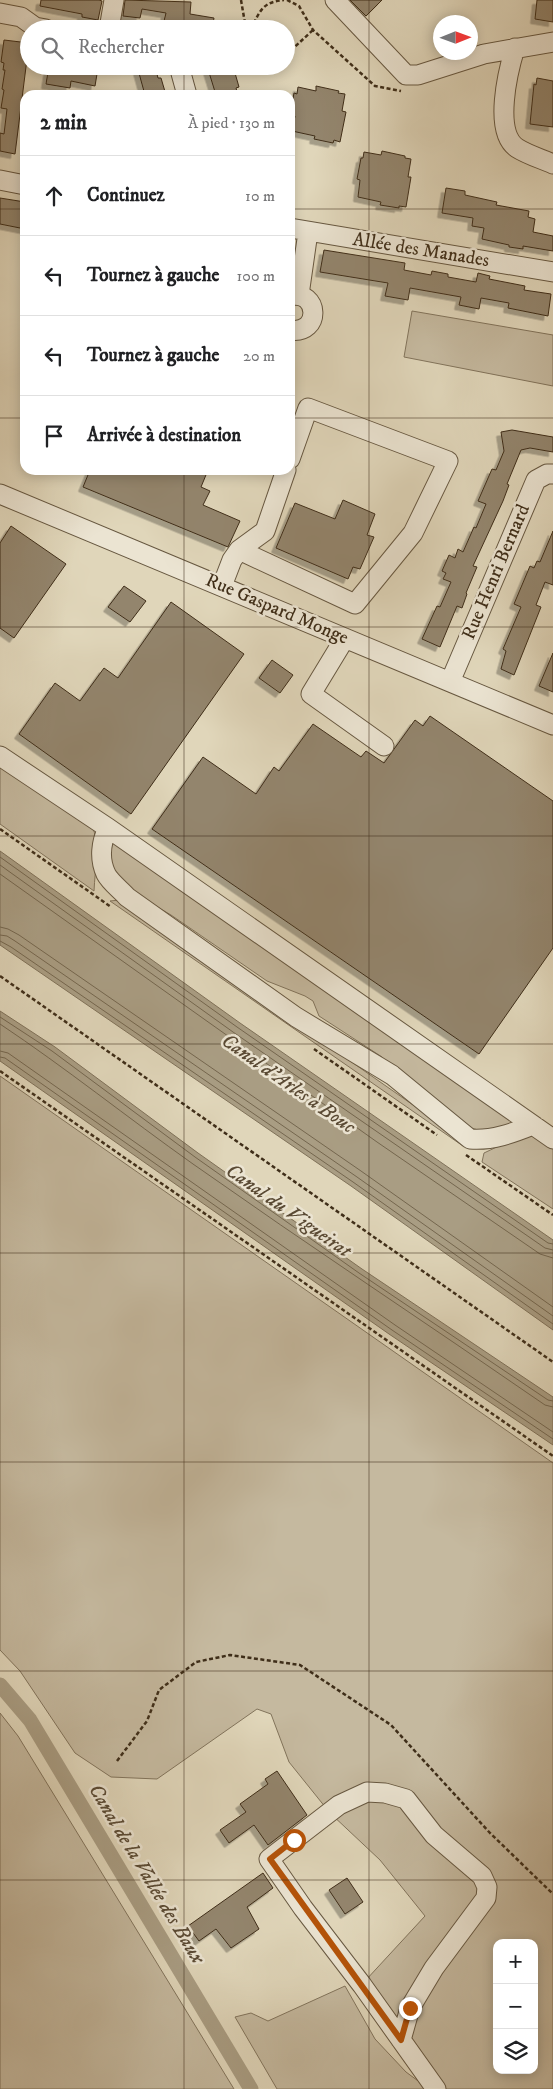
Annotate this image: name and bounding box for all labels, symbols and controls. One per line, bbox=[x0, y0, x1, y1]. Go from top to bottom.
north arrow bbox=[433, 15, 478, 60]
search box bbox=[20, 20, 295, 75]
icon: search bbox=[38, 34, 66, 62]
text: Rechercher bbox=[78, 36, 164, 59]
text: 2 min bbox=[40, 110, 87, 136]
text: À pied · 130 m bbox=[188, 113, 275, 133]
icon: ahead bbox=[40, 182, 68, 210]
text: Continuez bbox=[87, 184, 165, 207]
text: 10 m bbox=[245, 186, 275, 206]
street label: Allée des Manades bbox=[351, 228, 491, 272]
icon: left bbox=[40, 262, 68, 290]
text: Tournez à gauche bbox=[87, 264, 219, 287]
text: 100 m bbox=[237, 266, 275, 286]
icon: left bbox=[40, 342, 68, 370]
text: Tournez à gauche bbox=[87, 344, 219, 367]
text: 20 m bbox=[243, 346, 275, 366]
icon: arrive bbox=[40, 422, 68, 450]
text: Arrivée à destination bbox=[87, 424, 241, 447]
street label: Rue Henri Bernard bbox=[457, 500, 535, 643]
street label: Rue Gaspard Monge bbox=[202, 569, 352, 650]
water label: Canal d'Arles à Bouc bbox=[216, 1028, 361, 1140]
water label: Canal du Vigueirat bbox=[221, 1159, 357, 1265]
water label: Canal de la Vallée des Baux bbox=[82, 1780, 211, 1970]
route start bbox=[283, 1829, 306, 1852]
map controls bbox=[493, 1939, 538, 2074]
button: + bbox=[493, 1939, 538, 1984]
button: − bbox=[493, 1984, 538, 2029]
route end bbox=[399, 1997, 422, 2020]
button: layers bbox=[493, 2029, 538, 2074]

